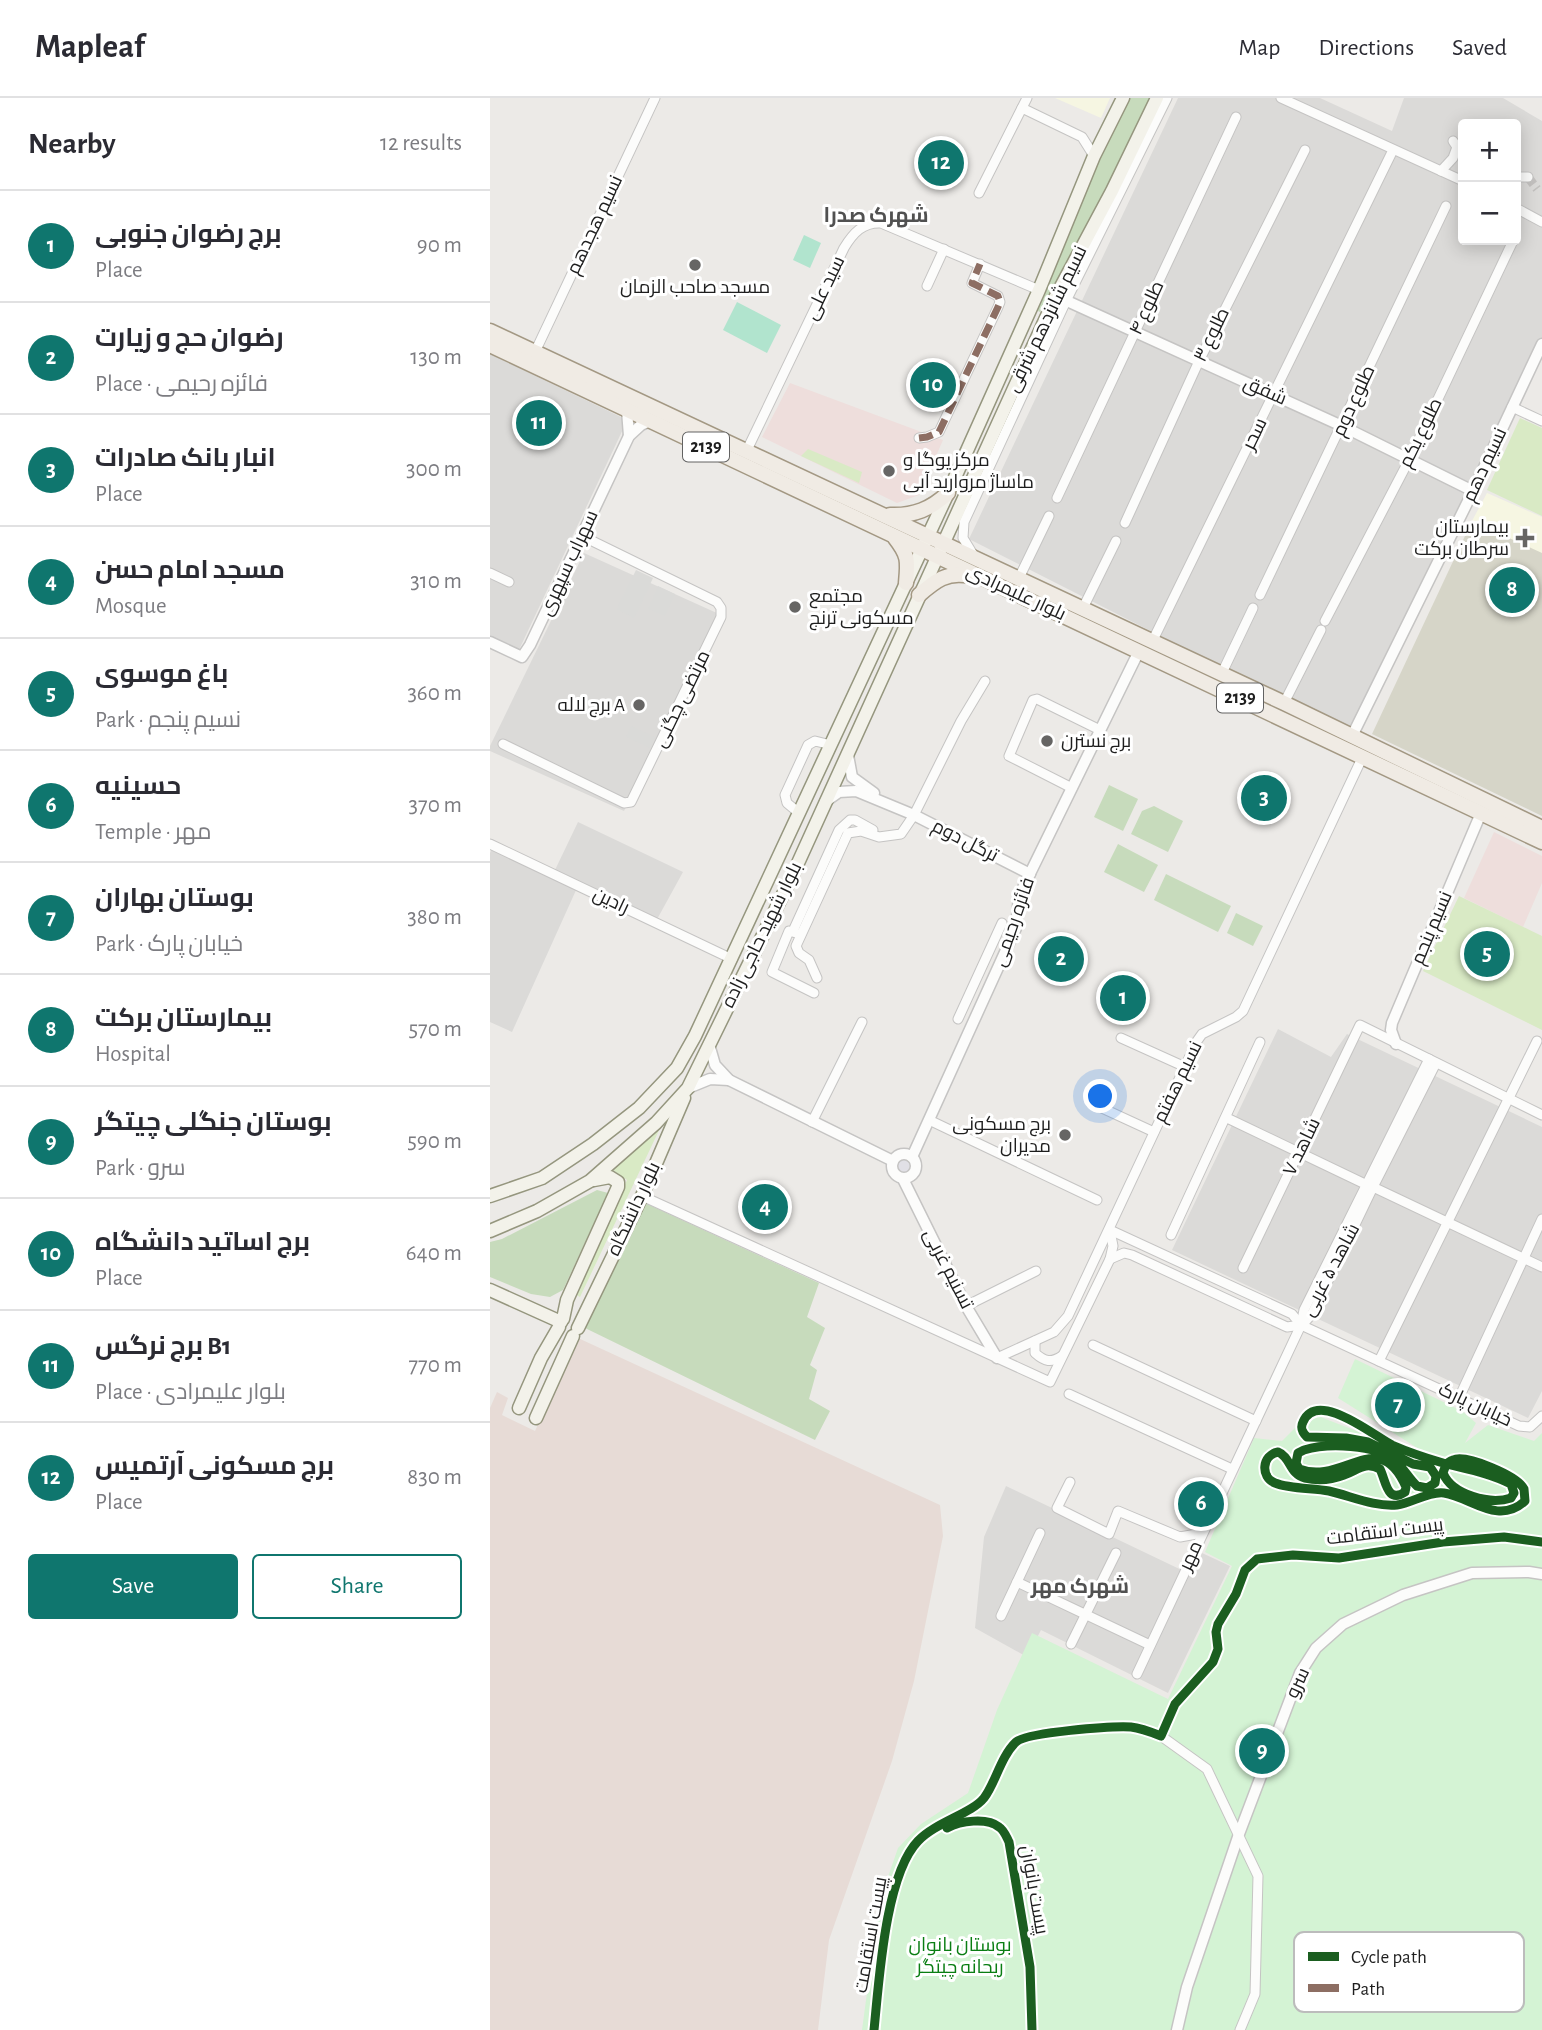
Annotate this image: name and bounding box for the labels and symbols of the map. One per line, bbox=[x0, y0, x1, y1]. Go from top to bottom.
pin: 12 bbox=[918, 137, 964, 189]
street label: نسیم هجدهم bbox=[564, 172, 629, 279]
district label: شهرک صدرا bbox=[823, 204, 929, 228]
street label: نسیم شانزدهم شرقی bbox=[1002, 242, 1093, 397]
street label: سید علی bbox=[801, 253, 849, 323]
marker: مسجد صاحب الزمان bbox=[687, 257, 703, 273]
place label: مسجد صاحب الزمان bbox=[620, 278, 770, 298]
street label: طلوع ۴ bbox=[1126, 278, 1170, 339]
street label: طلوع ۳ bbox=[1191, 305, 1236, 366]
pin: 10 bbox=[910, 359, 956, 411]
street label: طلوع دوم bbox=[1329, 363, 1381, 441]
street label: شفق bbox=[1240, 372, 1290, 411]
street label: طلوع یکم bbox=[1396, 395, 1449, 472]
pin: 11 bbox=[516, 397, 562, 449]
street label: سحر bbox=[1239, 415, 1272, 454]
street label: نسیم دهم bbox=[1460, 425, 1513, 506]
road number: 2139 bbox=[683, 432, 729, 461]
place label: مرکز یوگا و ماساژ مروارید آبی bbox=[903, 450, 1034, 493]
marker: مرکز یوگا و ماساژ مروارید آبی bbox=[881, 463, 897, 479]
street label: سهراب سپهری bbox=[536, 507, 603, 619]
place label: بیمارستان سرطان برکت bbox=[1414, 518, 1509, 560]
marker: بیمارستان سرطان برکت bbox=[1515, 528, 1535, 548]
street label: بلوار علیمرادی bbox=[963, 562, 1069, 625]
pin: 8 bbox=[1489, 564, 1535, 616]
place label: مجتمع مسکونی ترنج bbox=[809, 587, 914, 631]
marker: مجتمع مسکونی ترنج bbox=[787, 599, 803, 615]
street label: مرتضی چگنی bbox=[649, 647, 715, 751]
road number: 2139 bbox=[1217, 684, 1263, 712]
place label: برج لاله A bbox=[558, 696, 625, 718]
marker: برج لاله A bbox=[631, 697, 647, 713]
place label: برج نسترن bbox=[1061, 732, 1131, 754]
marker: برج نسترن bbox=[1039, 733, 1055, 749]
pin: 3 bbox=[1241, 772, 1287, 824]
street label: ترگل دوم bbox=[927, 815, 1002, 868]
street label: بلوار شهید حاجی زاده bbox=[718, 859, 806, 1011]
street label: فائزه رحیمی bbox=[990, 875, 1039, 969]
street label: رادین bbox=[590, 884, 632, 918]
street label: نسیم پنجم bbox=[1408, 889, 1459, 968]
pin: 5 bbox=[1464, 928, 1510, 980]
pin: 2 bbox=[1038, 933, 1084, 985]
pin: 1 bbox=[1100, 972, 1146, 1024]
street label: نسیم هفتم bbox=[1150, 1038, 1209, 1127]
your location bbox=[1083, 1079, 1117, 1113]
place label: برج مسکونی مدیران bbox=[952, 1115, 1051, 1157]
street label: شاهد ۷ bbox=[1279, 1115, 1324, 1179]
marker: برج مسکونی مدیران bbox=[1057, 1127, 1073, 1143]
street label: بلوار دانشگاه bbox=[603, 1159, 665, 1259]
pin: 4 bbox=[742, 1181, 788, 1233]
street label: شاهد ۵ غربی bbox=[1298, 1220, 1364, 1320]
street label: تسنیم غربی bbox=[917, 1226, 976, 1313]
pin: 7 bbox=[1375, 1379, 1421, 1431]
street label: خیابان پارک bbox=[1434, 1380, 1515, 1432]
pin: 6 bbox=[1178, 1478, 1224, 1530]
street label: پیست استقامت bbox=[1326, 1515, 1445, 1551]
street label: مهر bbox=[1176, 1538, 1207, 1575]
district label: شهرک مهر bbox=[1030, 1575, 1129, 1599]
street label: سرو bbox=[1283, 1665, 1314, 1702]
pin: 9 bbox=[1239, 1725, 1285, 1777]
street label: پیست بانوان bbox=[1015, 1844, 1051, 1936]
street label: پیست استقامت bbox=[851, 1875, 893, 1995]
legend bbox=[1294, 1932, 1524, 2012]
park label: بوستان بانوان ریحانه چیتگر bbox=[908, 1936, 1012, 1979]
text: Cycle path bbox=[1351, 1948, 1427, 1967]
text: Path bbox=[1351, 1980, 1385, 1999]

